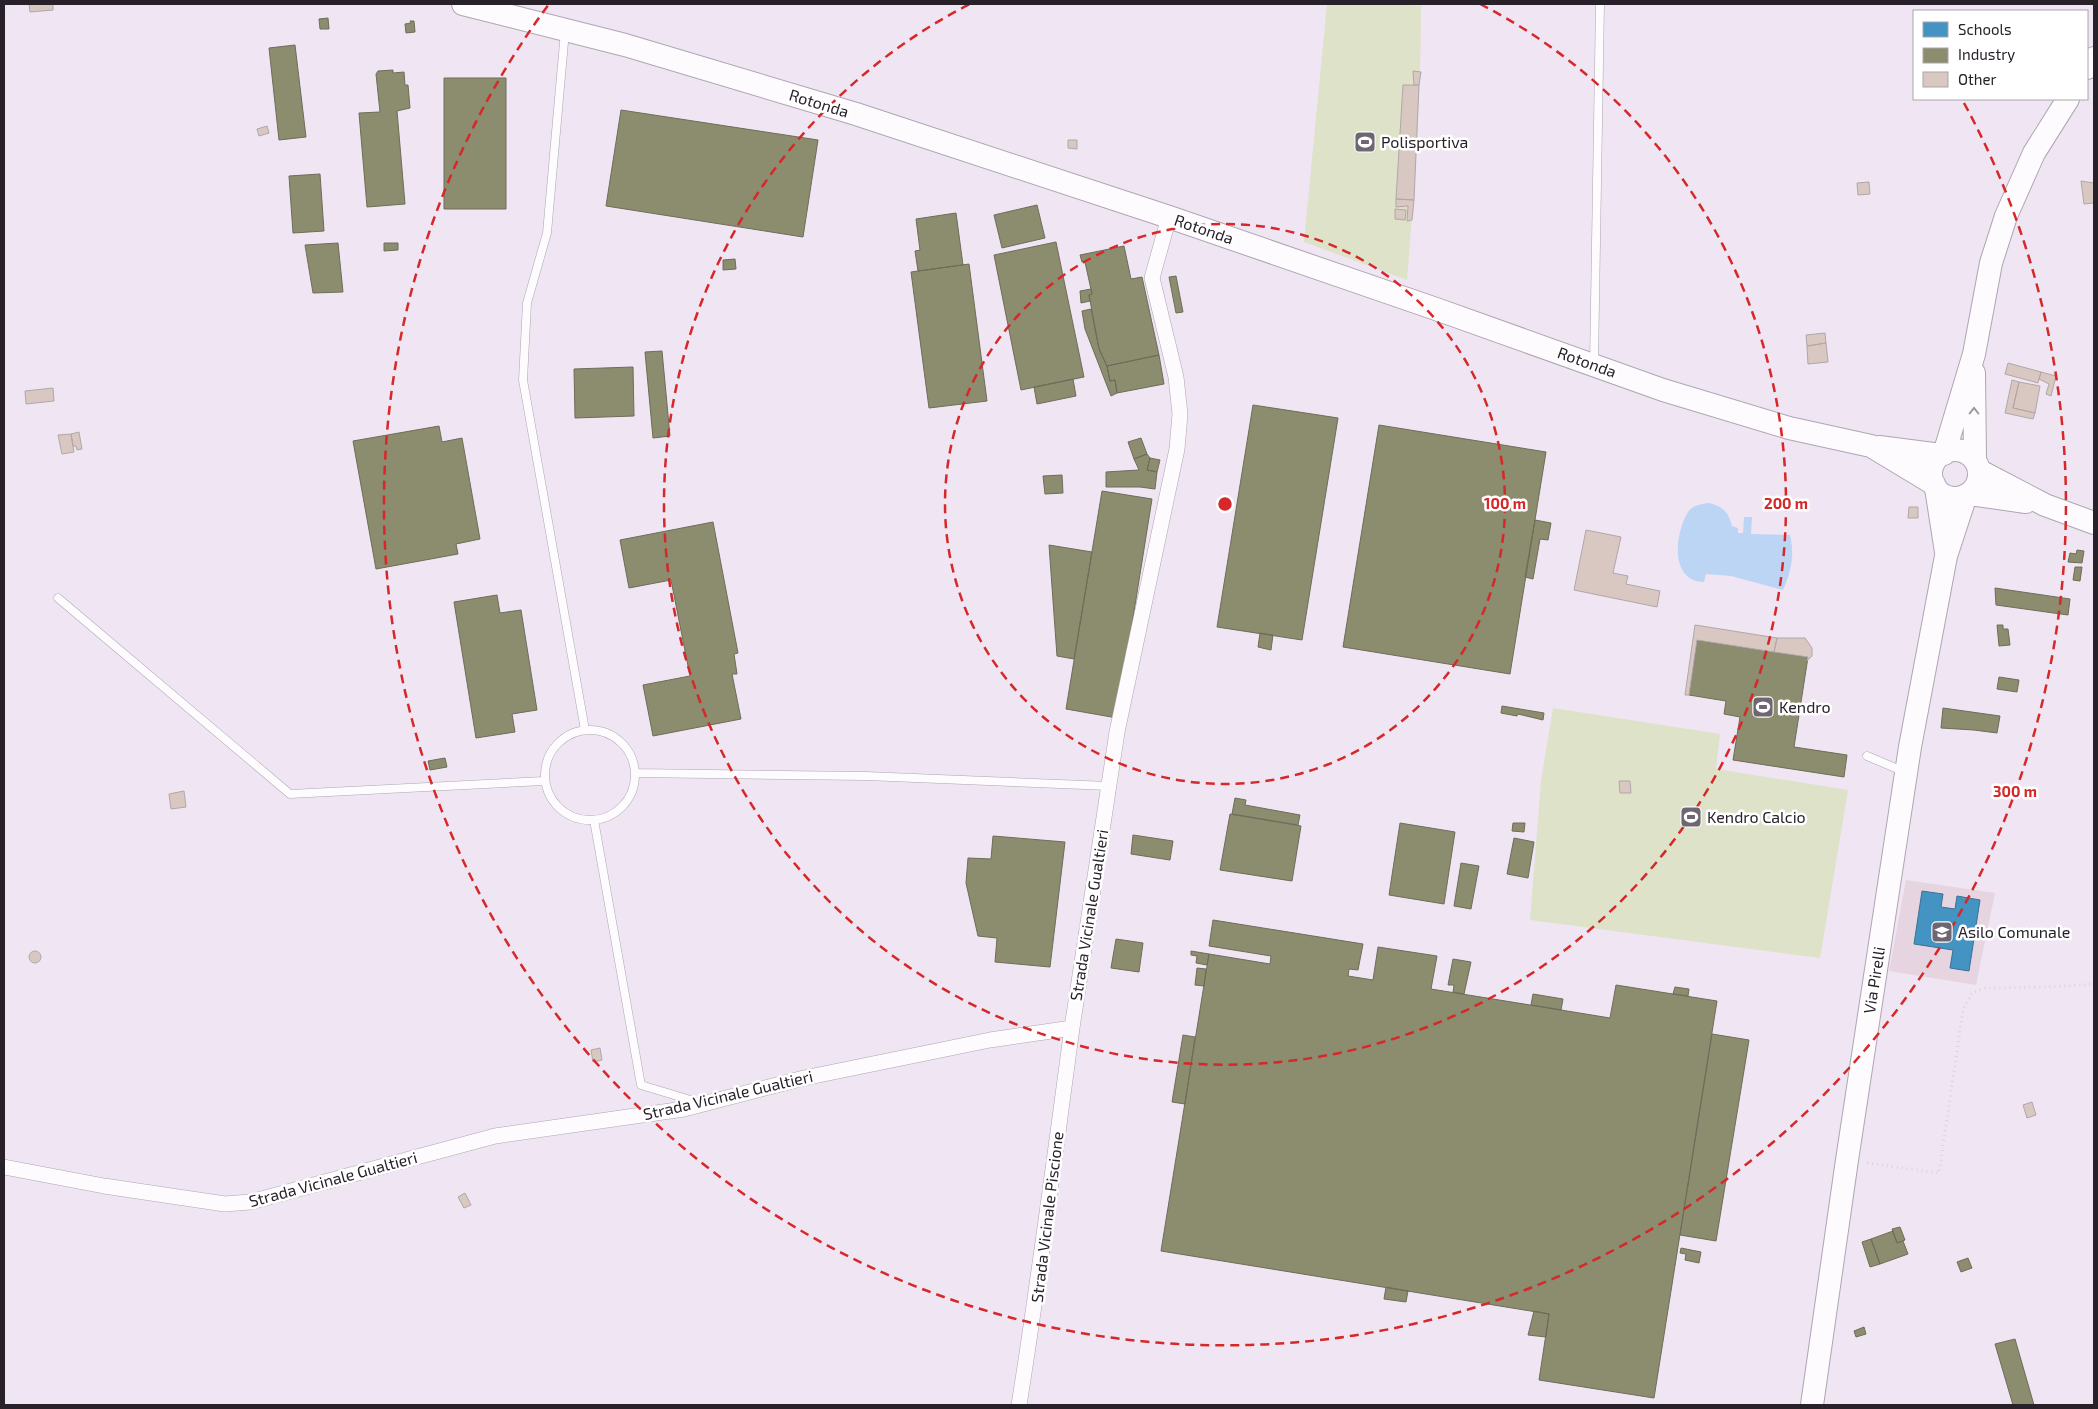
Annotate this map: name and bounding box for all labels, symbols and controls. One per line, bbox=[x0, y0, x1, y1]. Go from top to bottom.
legend bbox=[1913, 10, 2088, 100]
text: Schools bbox=[1958, 20, 2012, 38]
text: Industry bbox=[1958, 45, 2015, 63]
text: Other bbox=[1958, 70, 1997, 88]
street label: Rotonda bbox=[787, 84, 851, 121]
sports icon: Polisportiva bbox=[1353, 130, 1377, 154]
place label: Polisportiva bbox=[1381, 132, 1468, 151]
street label: Rotonda bbox=[1172, 210, 1236, 247]
street label: Rotonda bbox=[1555, 342, 1619, 381]
one-way arrow bbox=[1969, 406, 1979, 414]
text: 100 m bbox=[1484, 494, 1526, 512]
text: 200 m bbox=[1764, 494, 1808, 512]
centre of rings bbox=[1216, 495, 1234, 513]
sports icon: Kendro bbox=[1751, 695, 1775, 719]
place label: Kendro bbox=[1779, 697, 1831, 716]
text: 300 m bbox=[1993, 782, 2037, 800]
sports icon: Kendro Calcio bbox=[1679, 805, 1703, 829]
place label: Kendro Calcio bbox=[1707, 807, 1806, 826]
street label: Strada Vicinale Gualtieri bbox=[1066, 828, 1111, 1002]
school or university icon: Asilo Comunale bbox=[1930, 920, 1954, 944]
place label: Asilo Comunale bbox=[1958, 922, 2070, 941]
street label: Via Pirelli bbox=[1859, 945, 1888, 1015]
street label: Strada Vicinale Gualtieri bbox=[641, 1066, 815, 1123]
street label: Strada Vicinale Piscione bbox=[1027, 1130, 1066, 1304]
street label: Strada Vicinale Gualtieri bbox=[247, 1147, 419, 1210]

